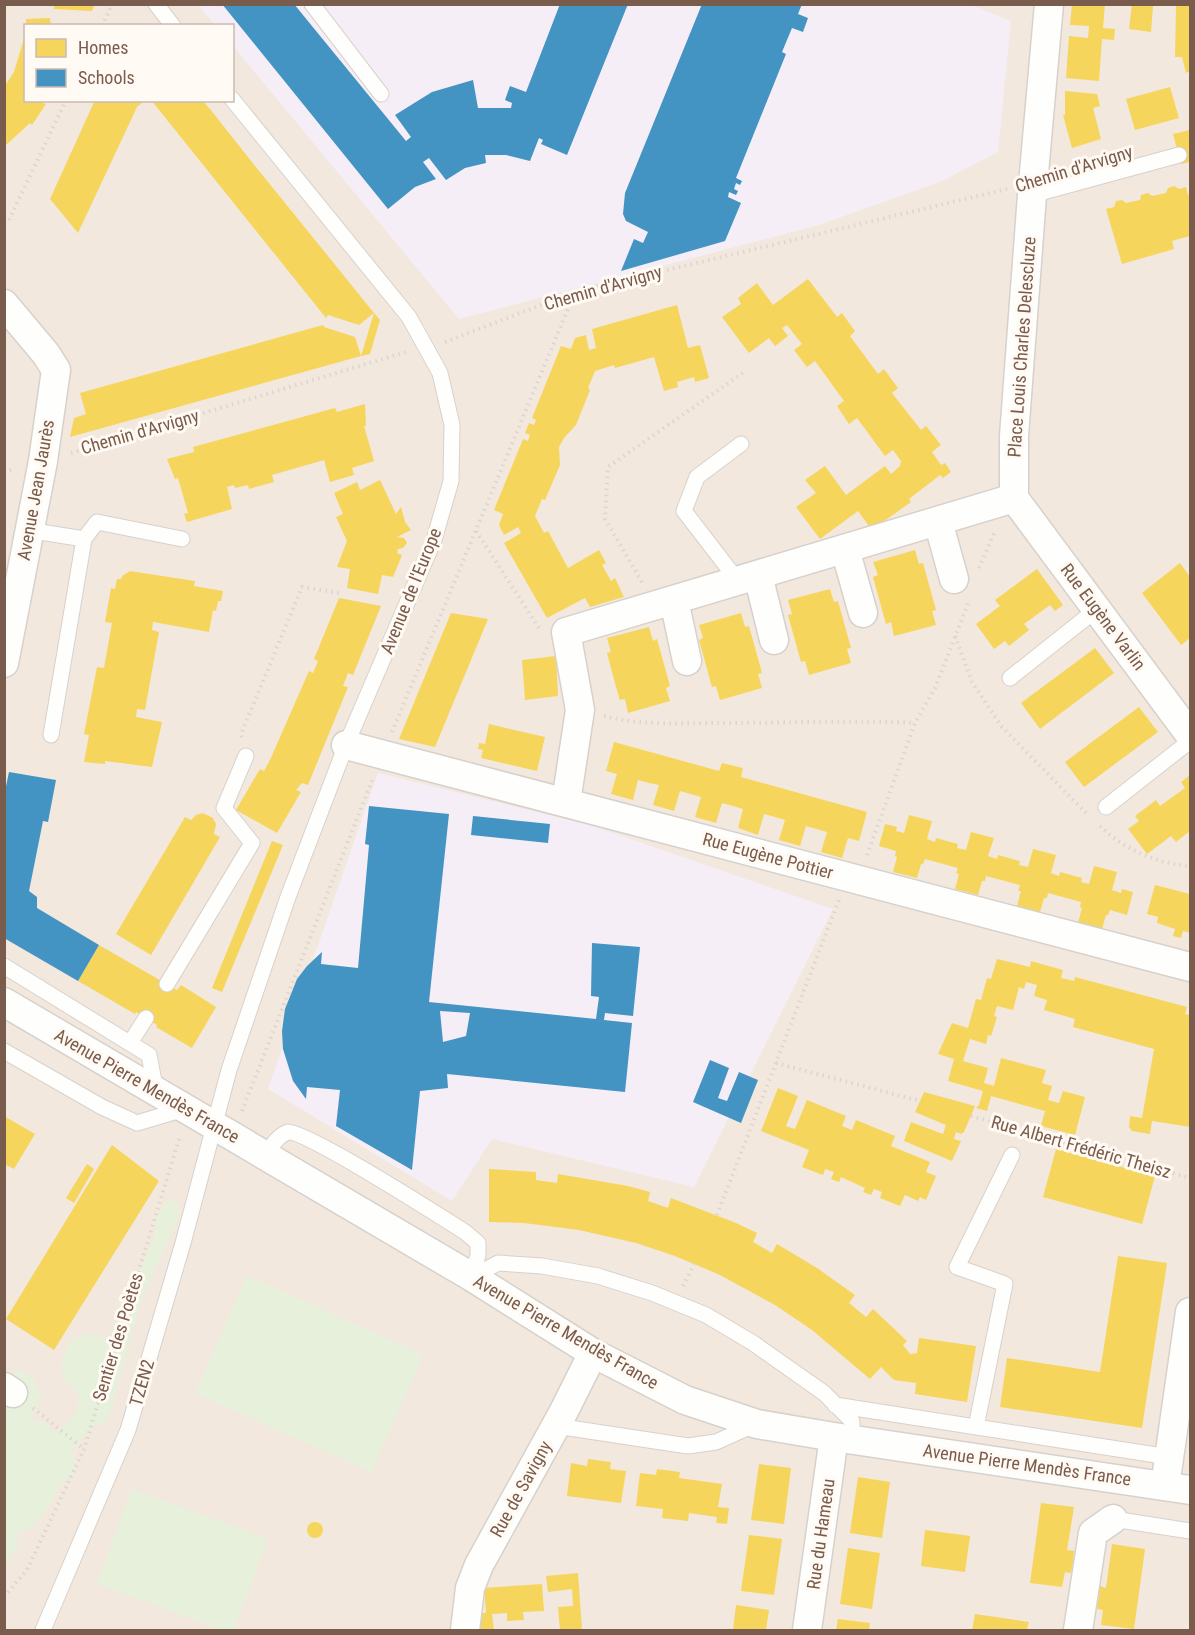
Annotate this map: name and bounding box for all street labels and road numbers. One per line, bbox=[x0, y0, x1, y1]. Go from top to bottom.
street label: Chemin d'Arvigny bbox=[1013, 141, 1136, 196]
street label: Place Louis Charles Delescluze bbox=[1003, 236, 1040, 458]
street label: Chemin d'Arvigny bbox=[541, 260, 665, 314]
street label: Chemin d'Arvigny bbox=[78, 404, 202, 458]
street label: Avenue Jean Jaurès bbox=[13, 418, 58, 562]
street label: Avenue de l'Europe bbox=[376, 525, 445, 657]
street label: Rue Eugène Varlin bbox=[1057, 559, 1150, 674]
street label: Rue Eugène Pottier bbox=[700, 828, 836, 883]
street label: Avenue Pierre Mendès France bbox=[51, 1024, 243, 1147]
street label: Rue Albert Frédéric Theisz bbox=[989, 1111, 1174, 1182]
street label: Sentier des Poètes bbox=[88, 1270, 147, 1404]
street label: Avenue Pierre Mendès France bbox=[470, 1270, 662, 1393]
street label: TZEN2 bbox=[125, 1357, 158, 1409]
street label: Rue de Savigny bbox=[485, 1436, 556, 1541]
street label: Avenue Pierre Mendès France bbox=[922, 1439, 1133, 1490]
street label: Rue du Hameau bbox=[802, 1477, 839, 1591]

